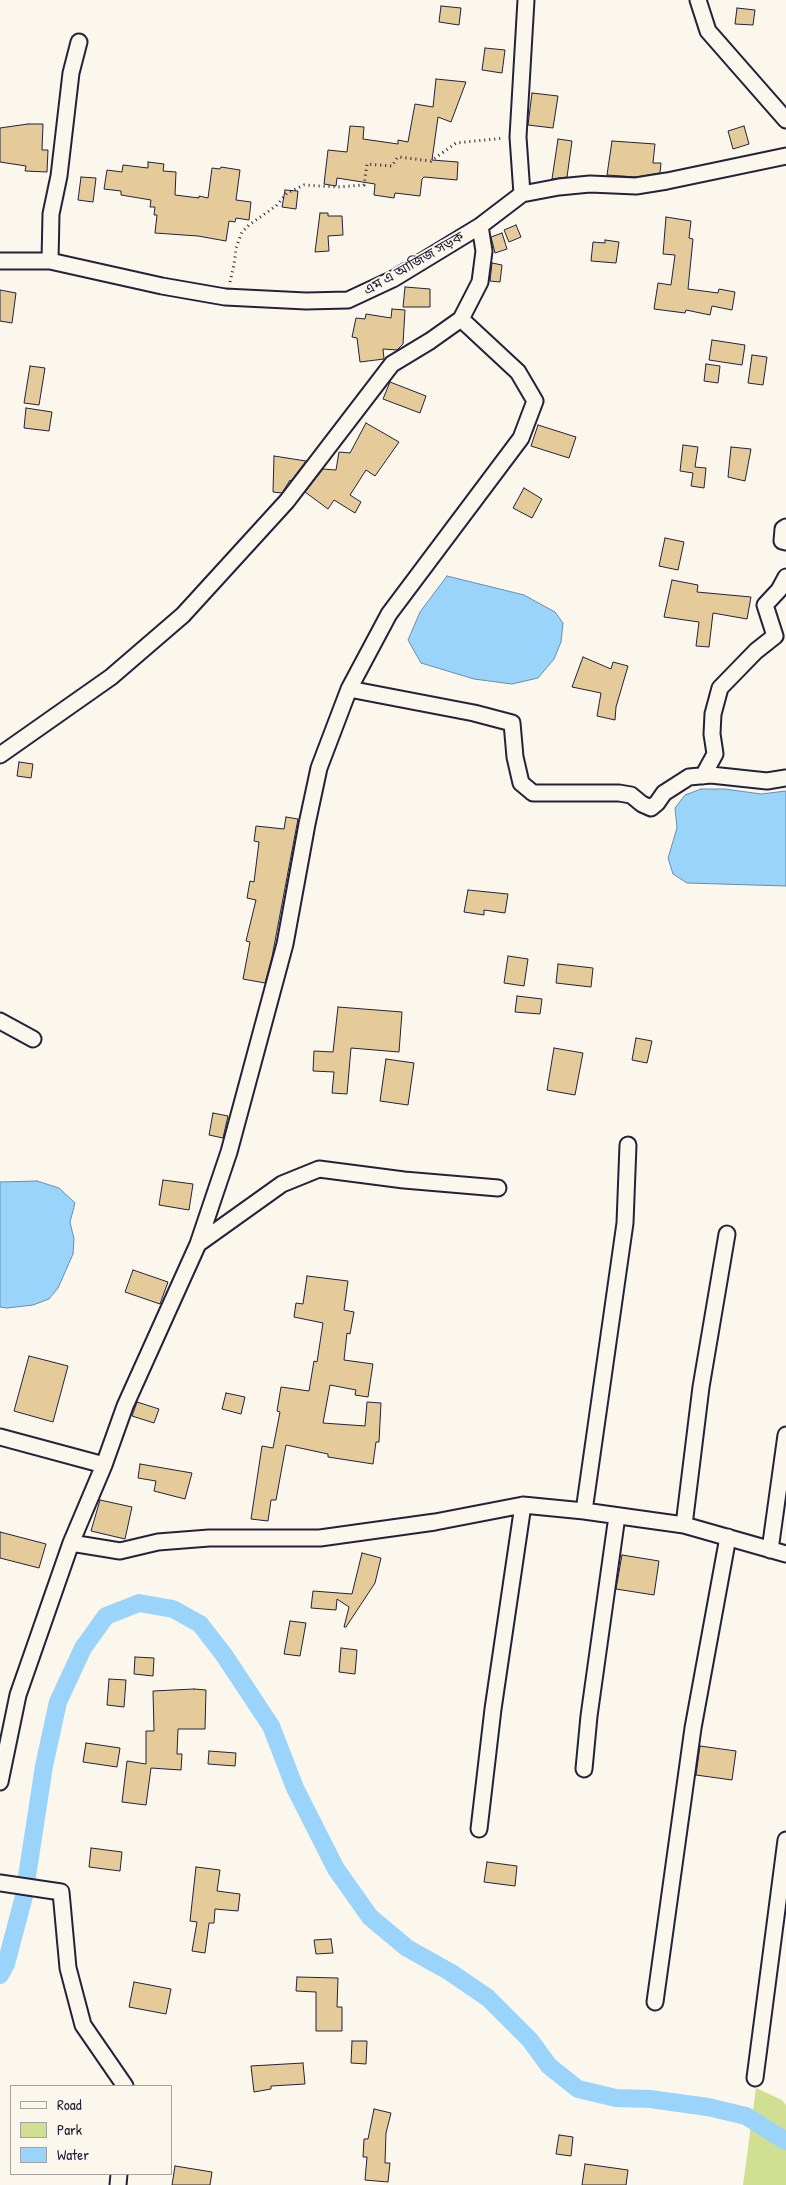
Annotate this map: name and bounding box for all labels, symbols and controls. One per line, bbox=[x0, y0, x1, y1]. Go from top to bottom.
street label: এম এ আজিজ সড়ক bbox=[361, 229, 467, 299]
legend bbox=[10, 2085, 172, 2175]
text: Road bbox=[57, 2094, 82, 2115]
text: Park bbox=[57, 2119, 82, 2140]
text: Water bbox=[57, 2144, 89, 2165]

